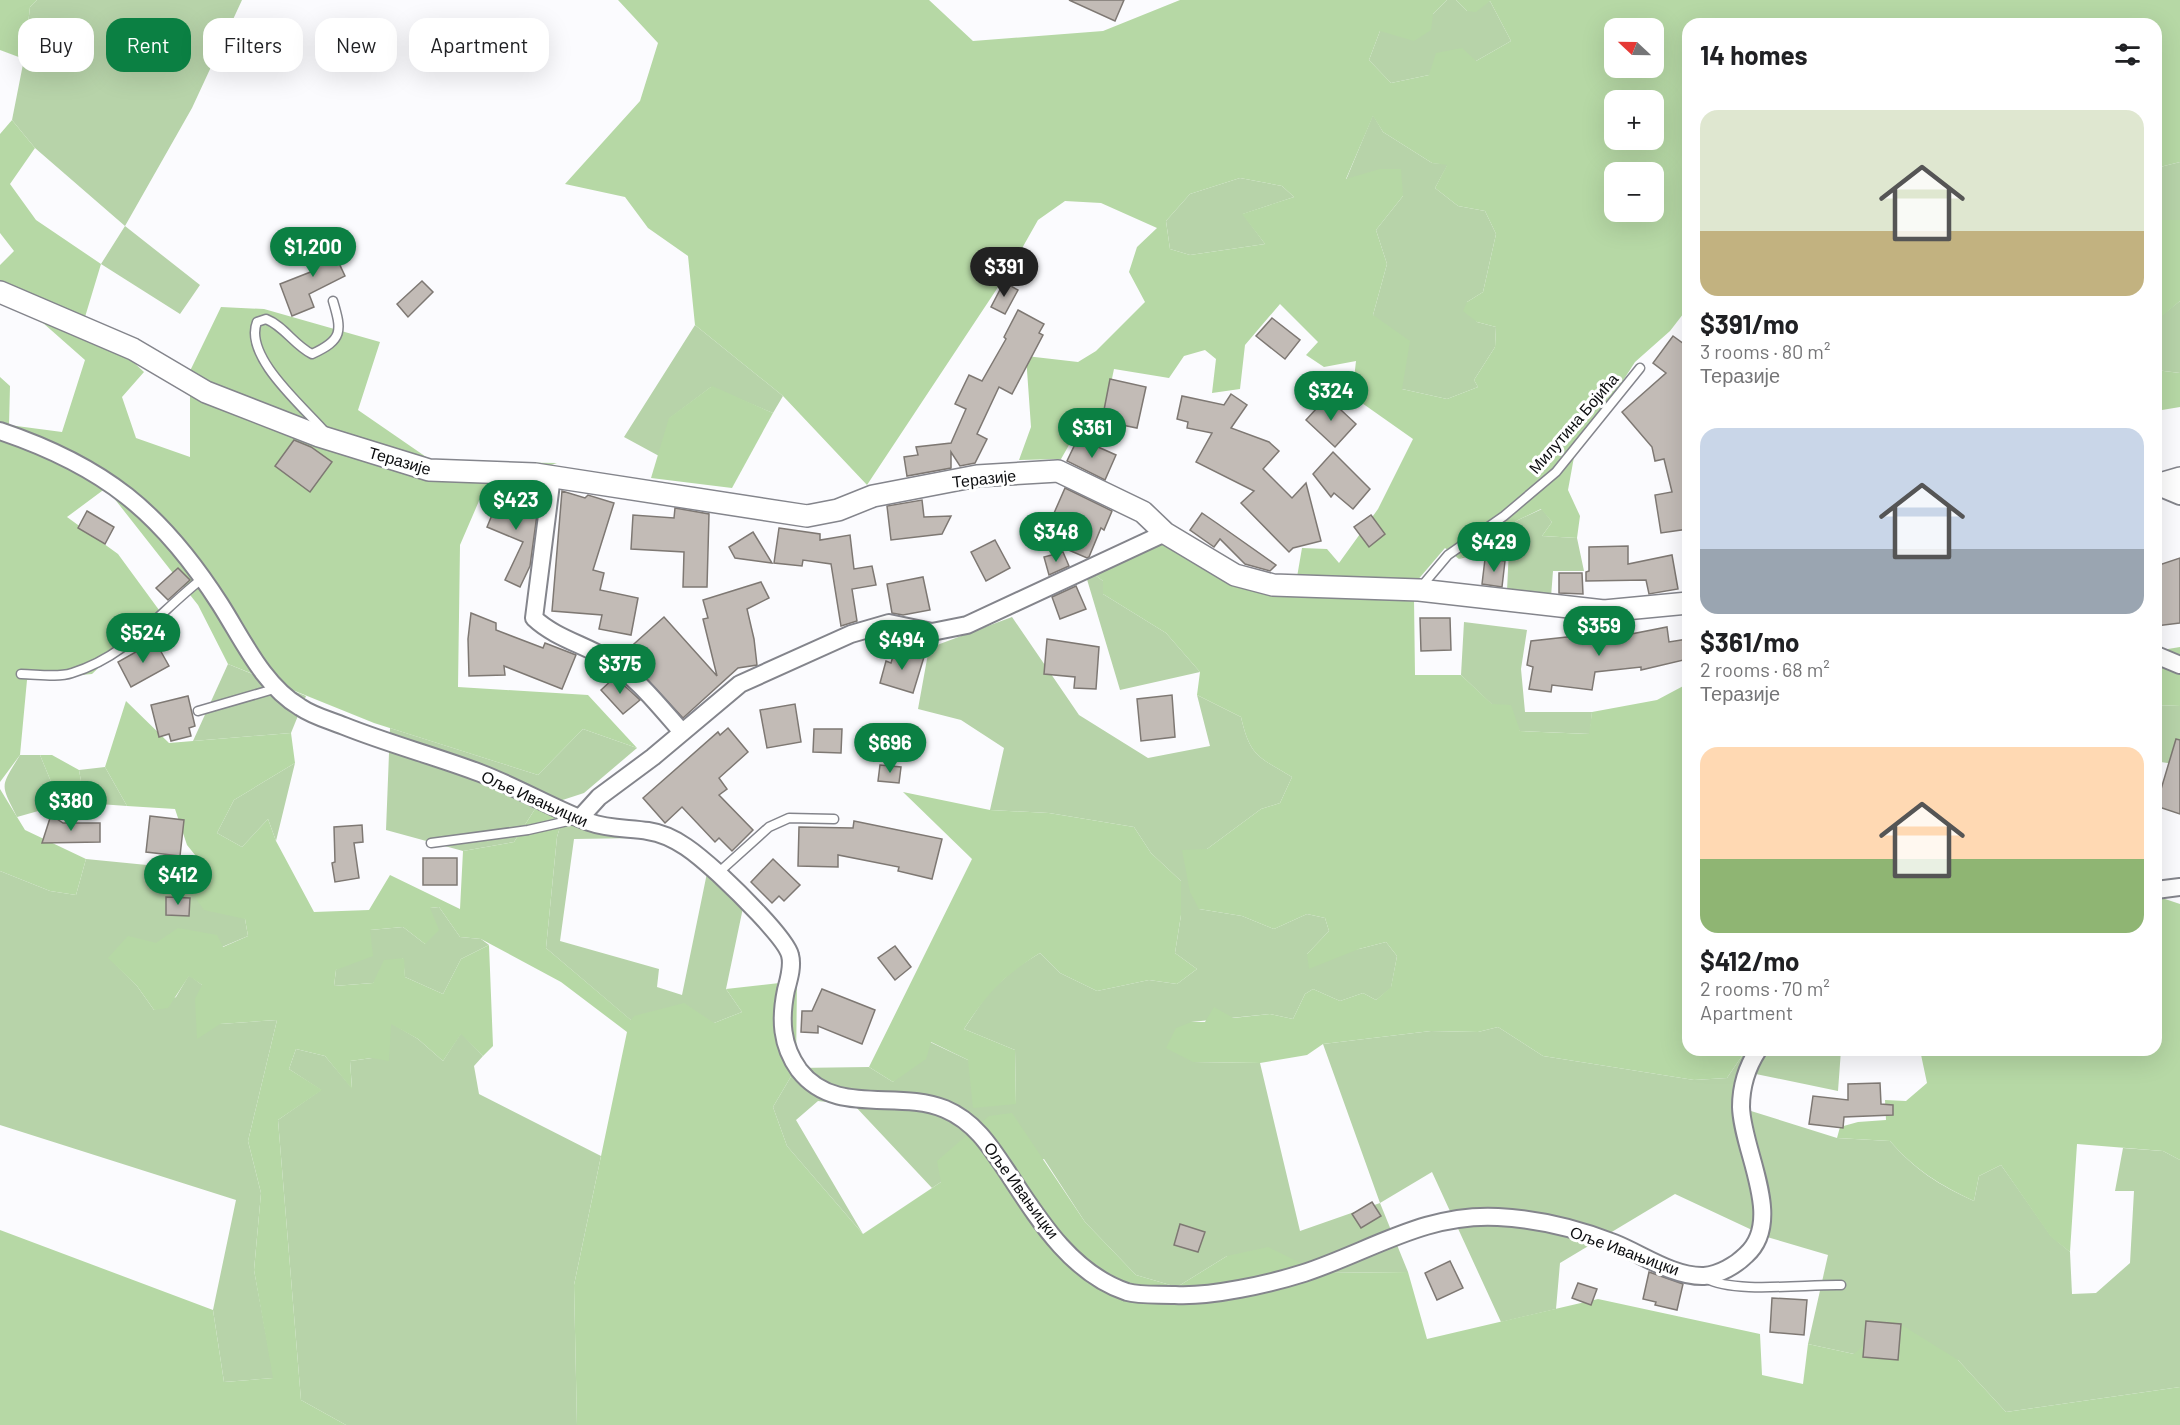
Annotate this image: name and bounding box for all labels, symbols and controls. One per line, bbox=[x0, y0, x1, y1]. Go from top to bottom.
chip: Buy bbox=[18, 18, 94, 72]
chip: Rent bbox=[106, 18, 191, 72]
chip: Filters bbox=[203, 18, 303, 72]
chip: New bbox=[315, 18, 397, 72]
chip: Apartment bbox=[409, 18, 549, 72]
north arrow bbox=[1604, 18, 1664, 78]
map controls bbox=[1604, 18, 1664, 222]
icon: filters bbox=[2111, 38, 2144, 71]
text: 14 homes bbox=[1700, 39, 1807, 70]
button: + bbox=[1604, 90, 1664, 150]
icon: home bbox=[1868, 149, 1976, 257]
button: − bbox=[1604, 162, 1664, 222]
pin: $1,200 bbox=[264, 227, 362, 278]
text: $1,200 bbox=[284, 234, 342, 258]
pin: $391 bbox=[968, 247, 1040, 298]
text: $391 bbox=[984, 254, 1024, 278]
text: $391/mo bbox=[1700, 308, 1799, 339]
text: 3 rooms · 80 m² bbox=[1700, 339, 1830, 363]
text: Теразије bbox=[1700, 363, 1780, 387]
street label: Милутина Бојића bbox=[1524, 369, 1622, 477]
pin: $324 bbox=[1295, 371, 1367, 422]
text: $324 bbox=[1308, 378, 1354, 402]
pin: $361 bbox=[1056, 408, 1128, 459]
text: $361 bbox=[1072, 415, 1112, 439]
street label: Теразије bbox=[367, 442, 434, 478]
street label: Теразије bbox=[951, 465, 1017, 491]
icon: home bbox=[1868, 467, 1976, 575]
pin: $423 bbox=[480, 480, 552, 531]
text: $423 bbox=[493, 487, 539, 511]
pin: $348 bbox=[1020, 512, 1092, 563]
text: $348 bbox=[1033, 519, 1079, 543]
pin: $429 bbox=[1458, 522, 1530, 573]
text: $429 bbox=[1471, 529, 1517, 553]
pin: $359 bbox=[1563, 606, 1635, 657]
pin: $524 bbox=[107, 613, 179, 664]
text: $359 bbox=[1577, 613, 1621, 637]
text: $524 bbox=[120, 620, 166, 644]
pin: $494 bbox=[866, 620, 938, 671]
text: $361/mo bbox=[1700, 626, 1800, 657]
text: $494 bbox=[879, 627, 925, 651]
pin: $375 bbox=[584, 644, 656, 695]
text: $375 bbox=[599, 651, 641, 675]
text: 2 rooms · 68 m² bbox=[1700, 657, 1830, 681]
text: Теразије bbox=[1700, 681, 1780, 705]
pin: $696 bbox=[854, 723, 926, 774]
text: $696 bbox=[868, 730, 912, 754]
street label: Оље Ивањицки bbox=[479, 766, 591, 830]
pin: $380 bbox=[35, 781, 107, 832]
icon: home bbox=[1868, 786, 1976, 894]
text: $380 bbox=[49, 788, 93, 812]
pin: $412 bbox=[142, 855, 214, 906]
text: $412 bbox=[158, 862, 198, 886]
text: $412/mo bbox=[1700, 945, 1800, 976]
text: 2 rooms · 70 m² bbox=[1700, 976, 1830, 1000]
text: Apartment bbox=[1700, 1000, 1793, 1024]
street label: Оље Ивањицки bbox=[981, 1138, 1063, 1242]
street label: Оље Ивањицки bbox=[1568, 1221, 1682, 1279]

